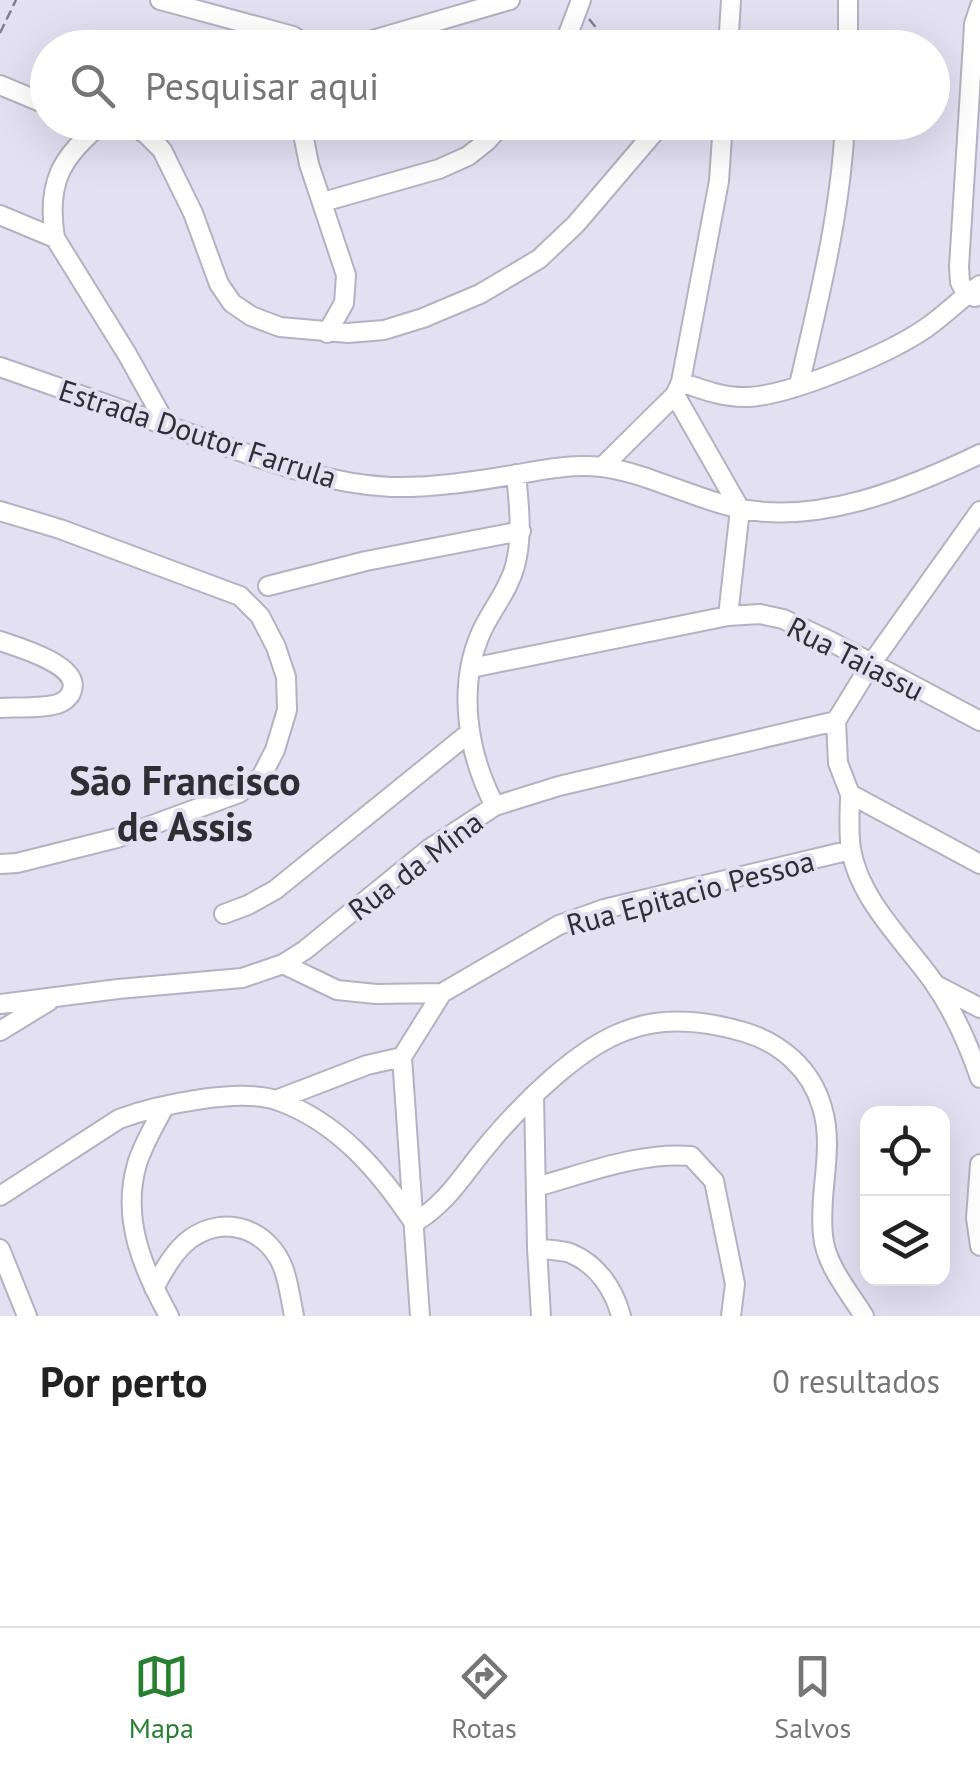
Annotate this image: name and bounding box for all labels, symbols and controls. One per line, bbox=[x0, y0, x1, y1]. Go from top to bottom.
search box bbox=[30, 30, 950, 140]
icon: search bbox=[65, 58, 120, 113]
text: Pesquisar aqui bbox=[145, 61, 379, 110]
street label: Estrada Doutor Farrula bbox=[54, 370, 342, 496]
street label: Rua Taiassu bbox=[781, 607, 931, 709]
district label: São Francisco de Assis bbox=[69, 754, 301, 852]
street label: Rua da Mina bbox=[340, 802, 490, 928]
street label: Rua Epitacio Pessoa bbox=[562, 840, 818, 944]
map controls bbox=[860, 1106, 950, 1286]
button: locate bbox=[860, 1106, 950, 1196]
button: layers bbox=[860, 1196, 950, 1286]
text: Por perto bbox=[40, 1354, 207, 1409]
text: 0 resultados bbox=[772, 1360, 940, 1402]
tab: Mapa bbox=[129, 1649, 194, 1746]
tab: Rotas bbox=[451, 1649, 517, 1746]
tab: Salvos bbox=[774, 1649, 851, 1746]

